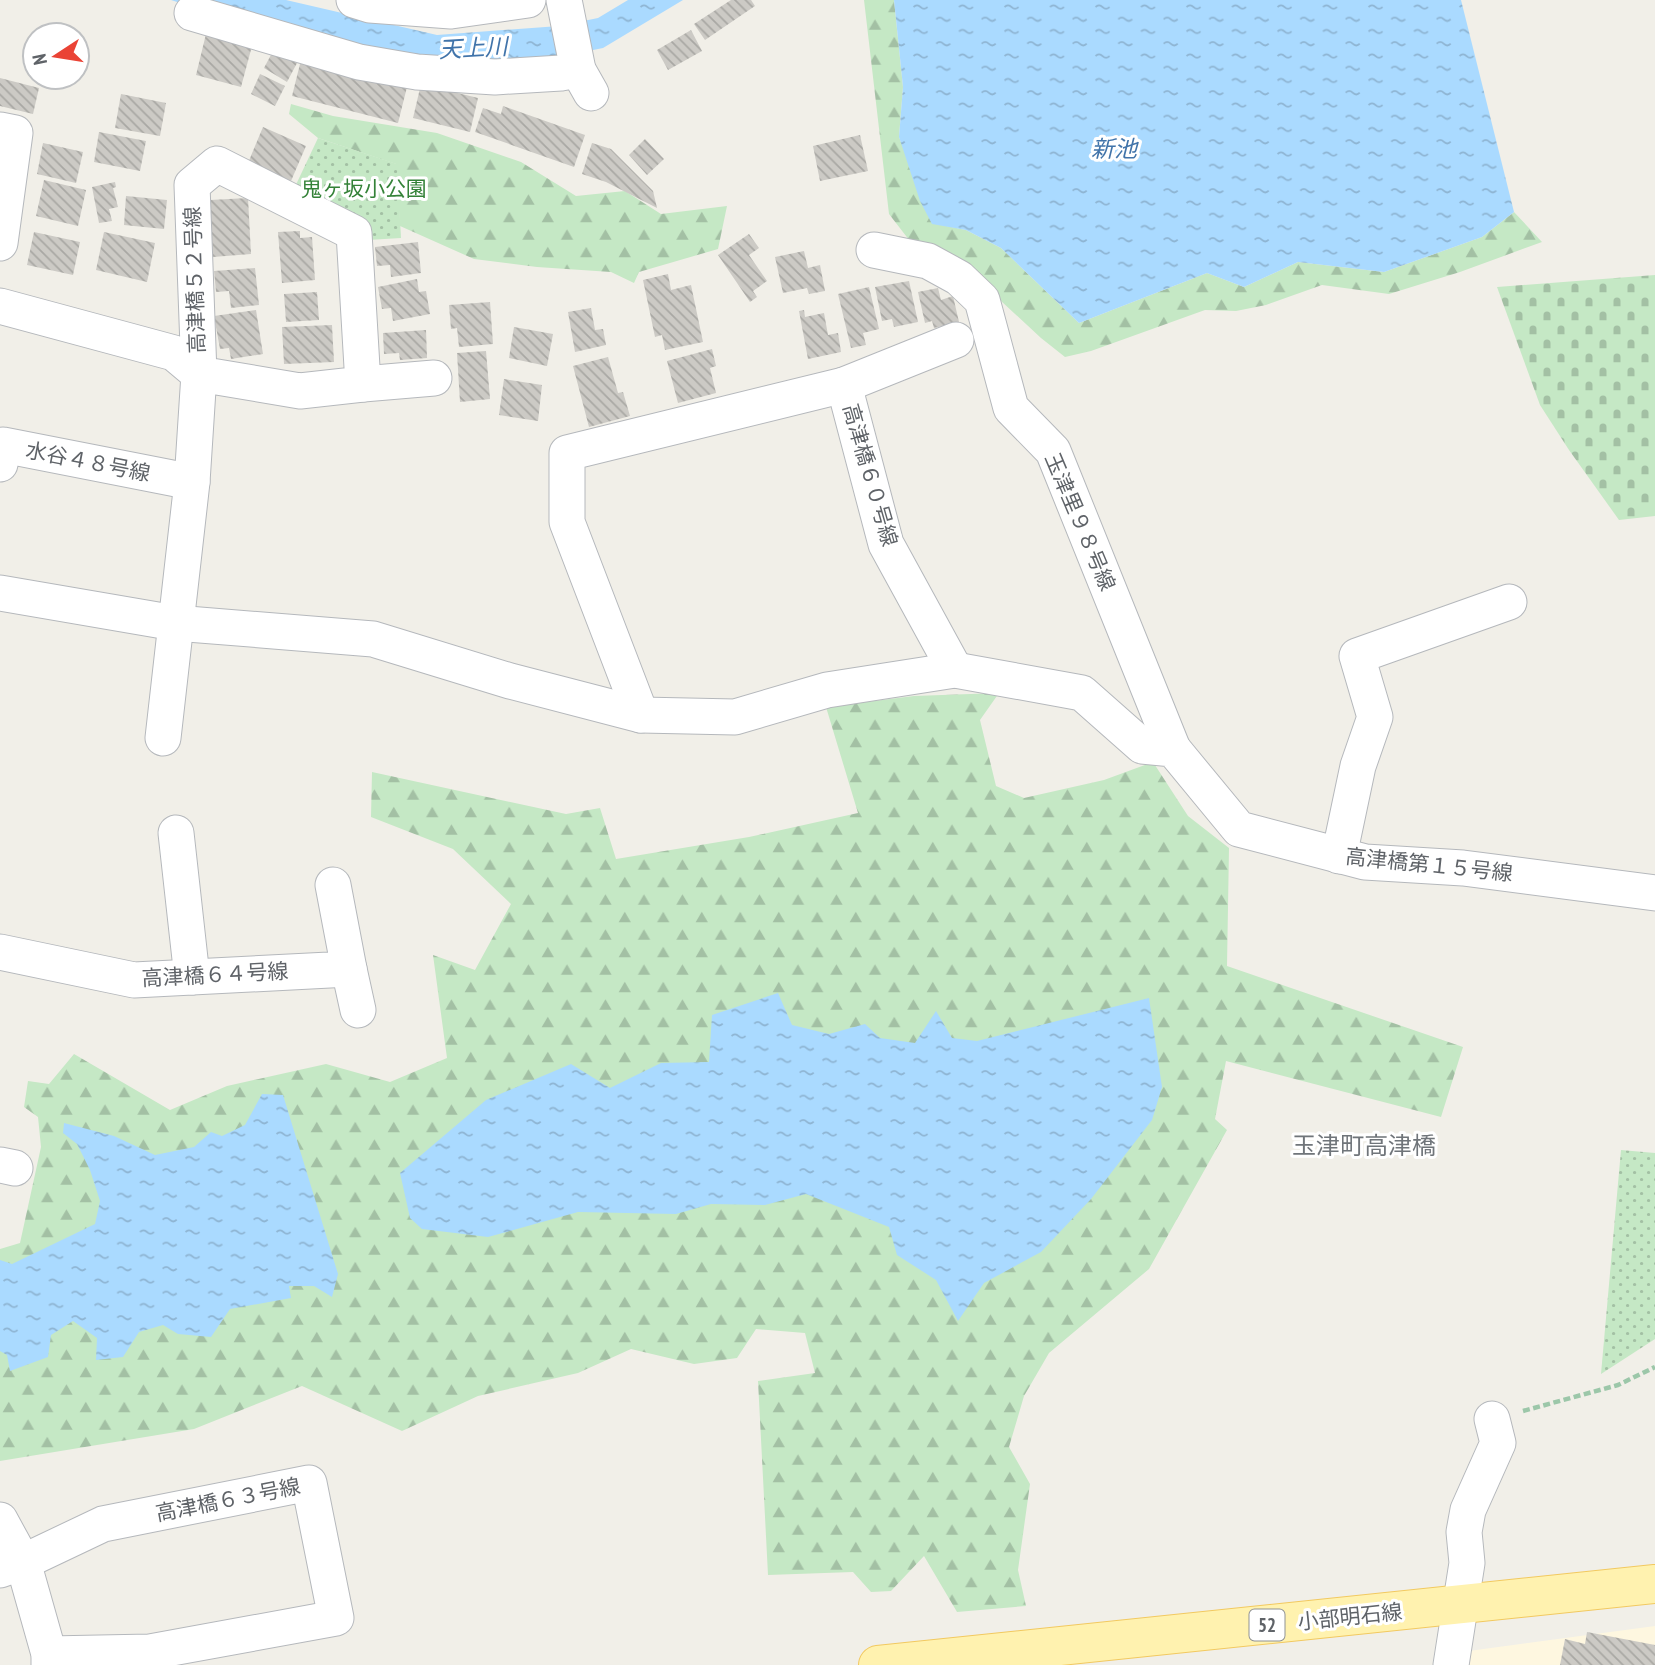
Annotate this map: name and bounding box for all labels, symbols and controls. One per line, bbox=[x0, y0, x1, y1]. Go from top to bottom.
north arrow bbox=[21, 21, 91, 91]
water label: 天上川 bbox=[438, 31, 511, 64]
text: N bbox=[27, 52, 52, 67]
water label: 新池 bbox=[1091, 134, 1139, 163]
park label: 鬼ヶ坂小公園 bbox=[301, 175, 427, 202]
street label: 高津橋５２号線 bbox=[178, 206, 211, 354]
street label: 高津橋６０号線 bbox=[837, 400, 904, 549]
street label: 水谷４８号線 bbox=[24, 436, 153, 487]
street label: 玉津里９８号線 bbox=[1039, 449, 1122, 595]
street label: 高津橋第１５号線 bbox=[1344, 842, 1514, 887]
street label: 高津橋６４号線 bbox=[141, 957, 289, 992]
district label: 玉津町高津橋 bbox=[1292, 1130, 1436, 1161]
street label: 高津橋６３号線 bbox=[153, 1472, 303, 1527]
street label: 小部明石線 bbox=[1296, 1598, 1404, 1635]
road number: 52 bbox=[1250, 1610, 1284, 1640]

